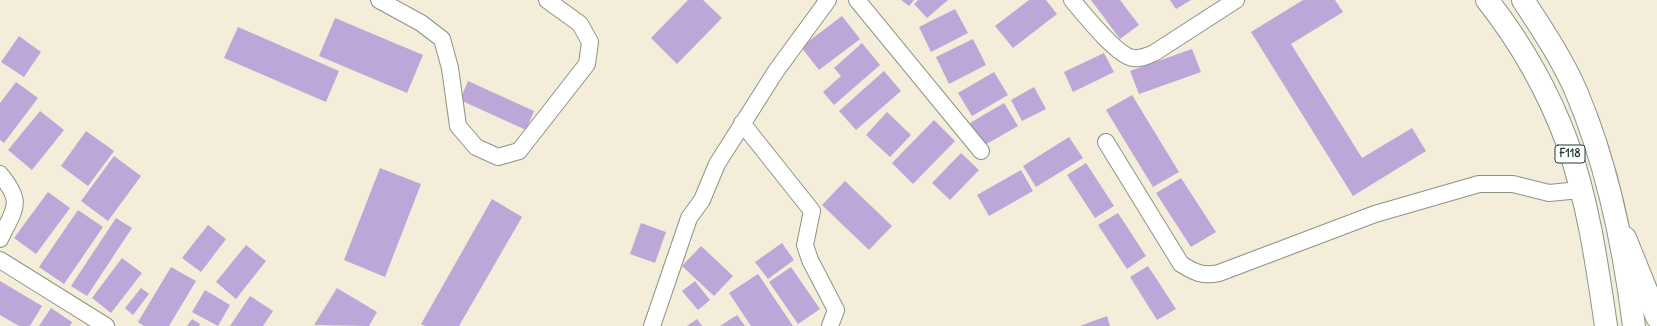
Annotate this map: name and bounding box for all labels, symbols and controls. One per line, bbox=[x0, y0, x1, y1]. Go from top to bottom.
road number: F118 bbox=[1555, 145, 1585, 163]

